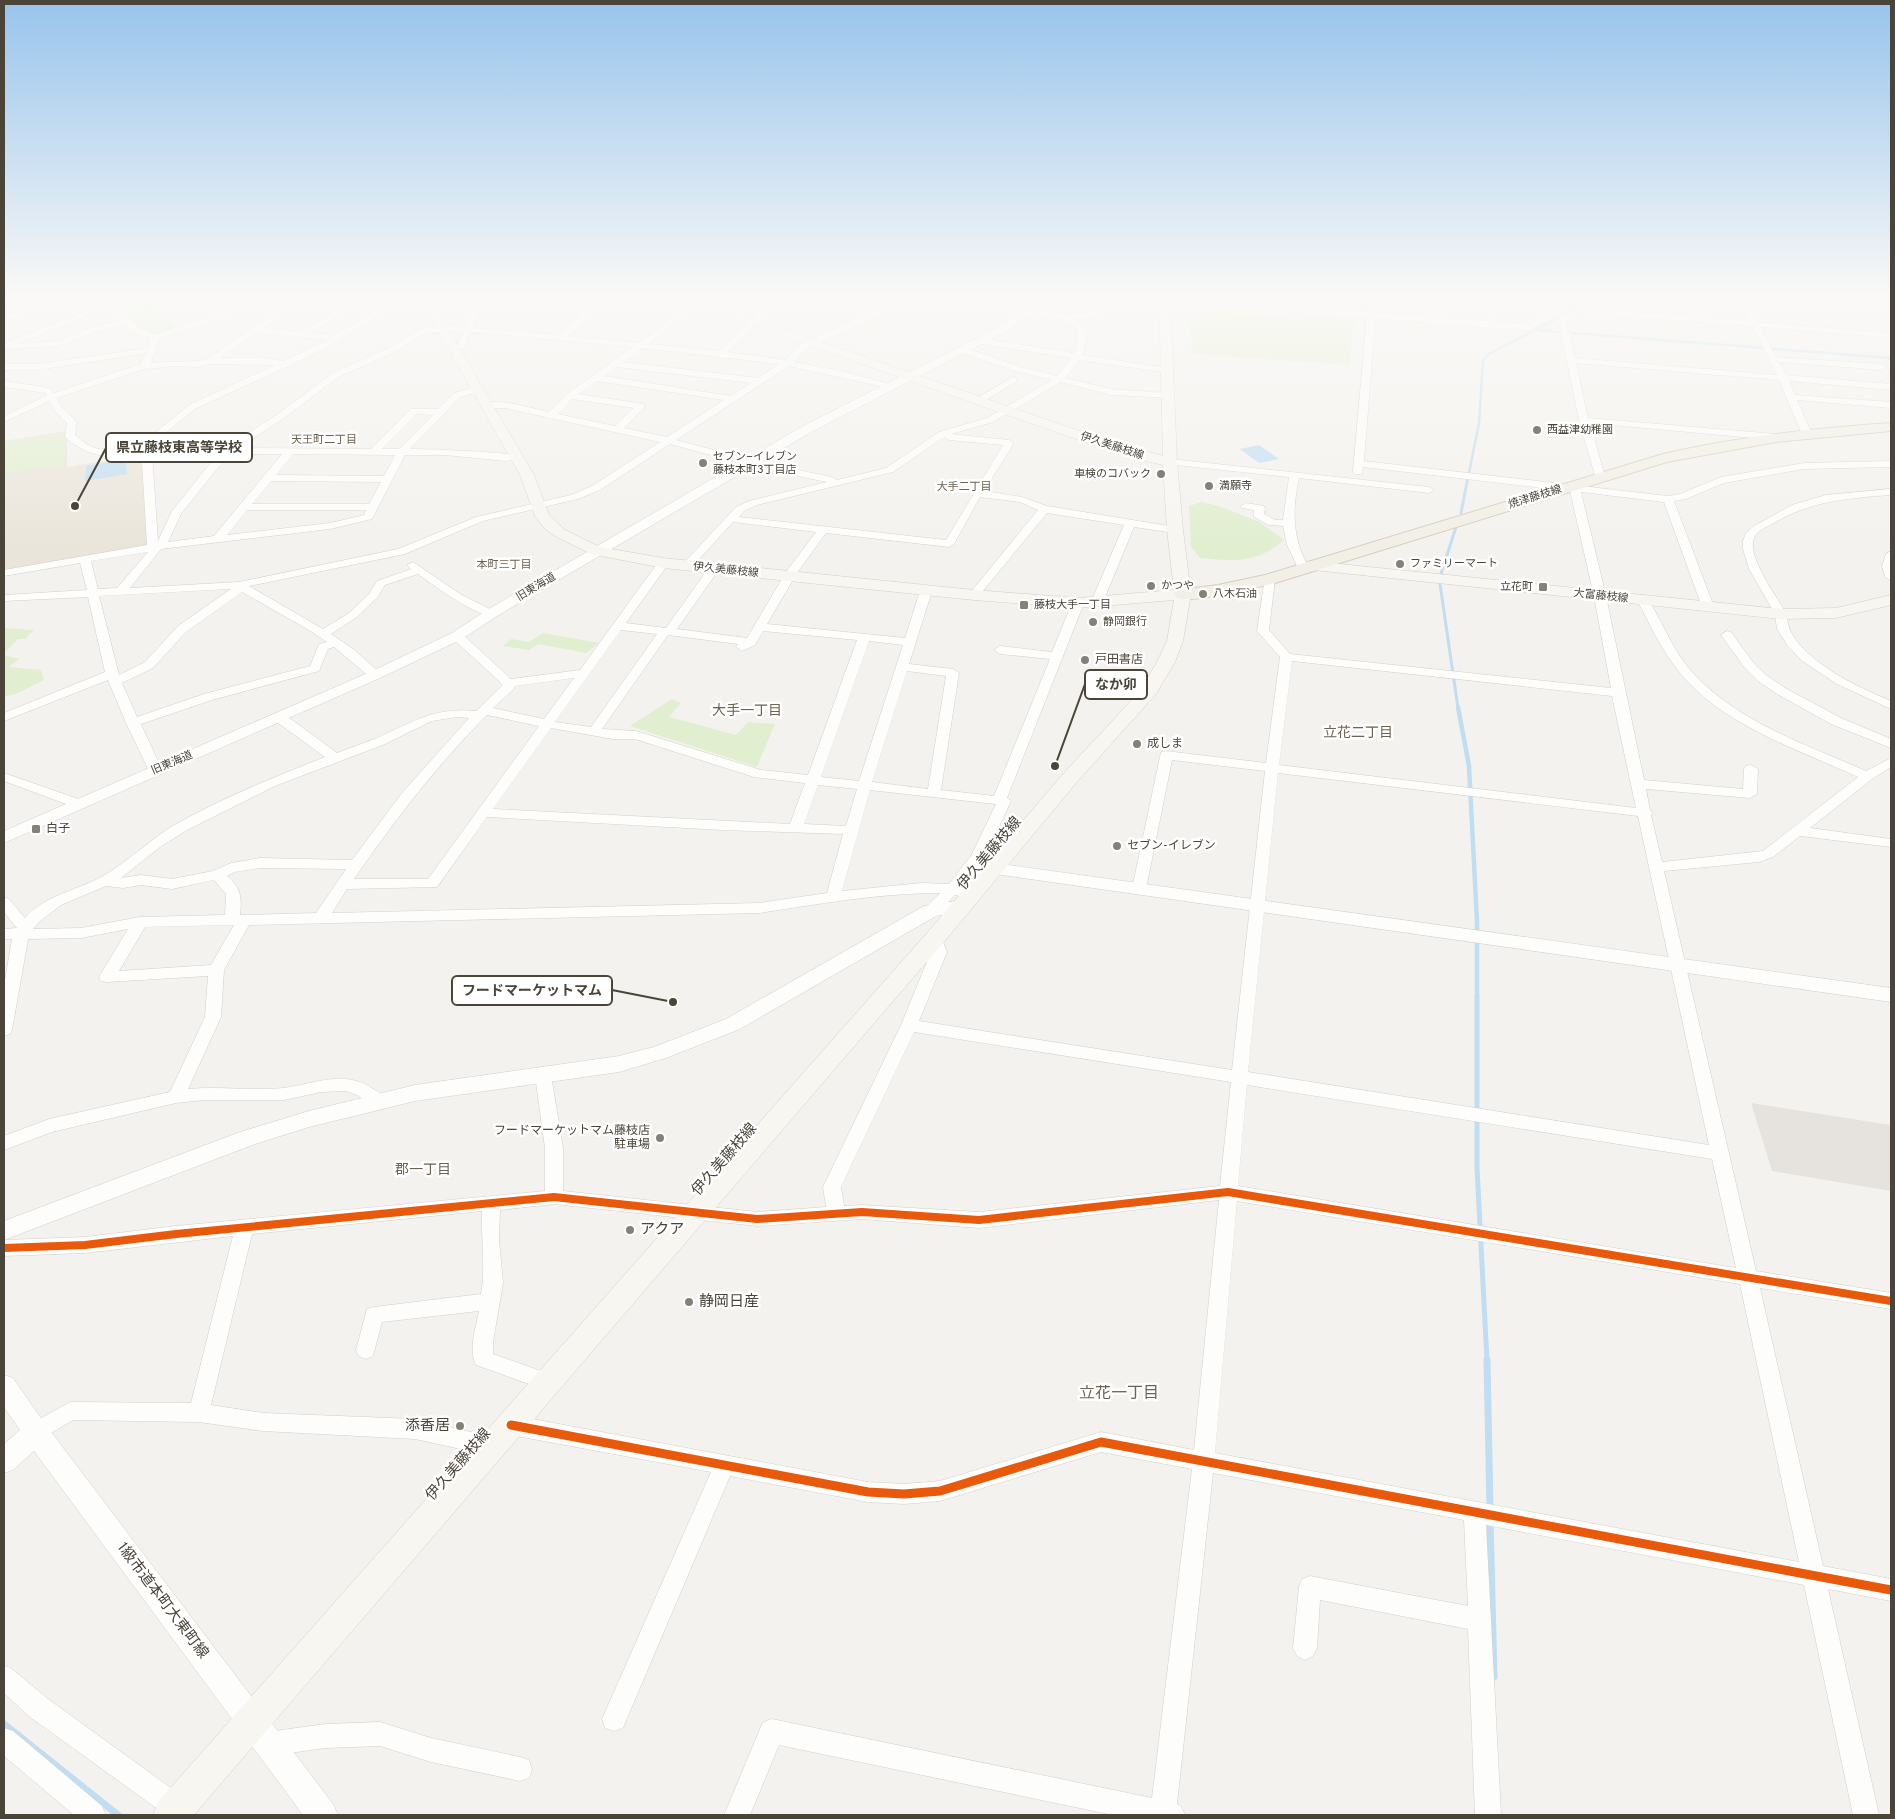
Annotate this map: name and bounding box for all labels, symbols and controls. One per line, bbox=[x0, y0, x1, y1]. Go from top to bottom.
place label: 西益津幼稚園 bbox=[1547, 423, 1613, 437]
marker: 西益津幼稚園 bbox=[1531, 424, 1543, 436]
street label: 伊久美藤枝線 bbox=[1078, 429, 1146, 463]
callout: 県立藤枝東高等学校 bbox=[106, 433, 252, 462]
district label: 天王町二丁目 bbox=[291, 433, 357, 447]
text: 県立藤枝東高等学校 bbox=[116, 439, 242, 457]
place label: セブン−イレブン 藤枝本町3丁目店 bbox=[713, 450, 797, 477]
marker: セブン−イレブン 藤枝本町3丁目店 bbox=[697, 457, 709, 469]
place label: 車検のコバック bbox=[1074, 467, 1151, 481]
marker: 車検のコバック bbox=[1155, 468, 1167, 480]
place label: 満願寺 bbox=[1219, 479, 1252, 493]
district label: 大手二丁目 bbox=[937, 480, 992, 494]
marker: 満願寺 bbox=[1203, 480, 1215, 492]
street label: 焼津藤枝線 bbox=[1507, 482, 1563, 512]
place label: ファミリーマート bbox=[1410, 557, 1498, 571]
district label: 本町三丁目 bbox=[477, 558, 532, 572]
marker: ファミリーマート bbox=[1394, 558, 1406, 570]
street label: 伊久美藤枝線 bbox=[692, 560, 760, 580]
street label: 旧東海道 bbox=[514, 570, 558, 604]
place label: かつや bbox=[1161, 579, 1194, 593]
marker: かつや bbox=[1145, 580, 1157, 592]
place label: 立花町 bbox=[1500, 580, 1533, 594]
marker: 立花町 bbox=[1537, 581, 1549, 593]
street label: 大富藤枝線 bbox=[1573, 586, 1629, 606]
place label: 八木石油 bbox=[1213, 587, 1257, 601]
marker: 八木石油 bbox=[1197, 588, 1209, 600]
place label: 藤枝大手一丁目 bbox=[1034, 598, 1111, 612]
marker: 藤枝大手一丁目 bbox=[1018, 599, 1030, 611]
place label: 静岡銀行 bbox=[1103, 615, 1147, 629]
marker: 静岡銀行 bbox=[1087, 616, 1099, 628]
place label: 戸田書店 bbox=[1095, 652, 1143, 668]
marker: 戸田書店 bbox=[1079, 654, 1091, 666]
callout: なか卯 bbox=[1085, 670, 1147, 699]
text: なか卯 bbox=[1095, 677, 1137, 694]
district label: 大手一丁目 bbox=[712, 703, 782, 720]
district label: 立花二丁目 bbox=[1323, 725, 1393, 742]
place label: 成しま bbox=[1147, 736, 1183, 752]
marker: 成しま bbox=[1131, 738, 1143, 750]
street label: 旧東海道 bbox=[149, 748, 195, 778]
street label: 伊久美藤枝線 bbox=[954, 813, 1026, 895]
place label: 白子 bbox=[46, 821, 70, 837]
marker: 白子 bbox=[30, 823, 42, 835]
place label: セブン-イレブン bbox=[1127, 838, 1216, 854]
marker: セブン-イレブン bbox=[1111, 840, 1123, 852]
callout: フードマーケットマム bbox=[452, 976, 612, 1005]
text: フードマーケットマム bbox=[462, 983, 602, 1000]
street label: 伊久美藤枝線 bbox=[688, 1120, 762, 1200]
place label: フードマーケットマム藤枝店 駐車場 bbox=[494, 1123, 650, 1153]
marker: フードマーケットマム藤枝店 駐車場 bbox=[654, 1132, 666, 1144]
district label: 郡一丁目 bbox=[395, 1162, 451, 1179]
place label: アクア bbox=[640, 1221, 684, 1240]
marker: アクア bbox=[624, 1224, 636, 1236]
place label: 静岡日産 bbox=[699, 1293, 759, 1312]
marker: 静岡日産 bbox=[683, 1296, 695, 1308]
district label: 立花一丁目 bbox=[1079, 1384, 1159, 1404]
place label: 添香居 bbox=[405, 1417, 450, 1436]
marker: 添香居 bbox=[454, 1420, 466, 1432]
street label: 伊久美藤枝線 bbox=[422, 1425, 496, 1505]
street label: 1級市道本町大東町線 bbox=[112, 1539, 212, 1663]

